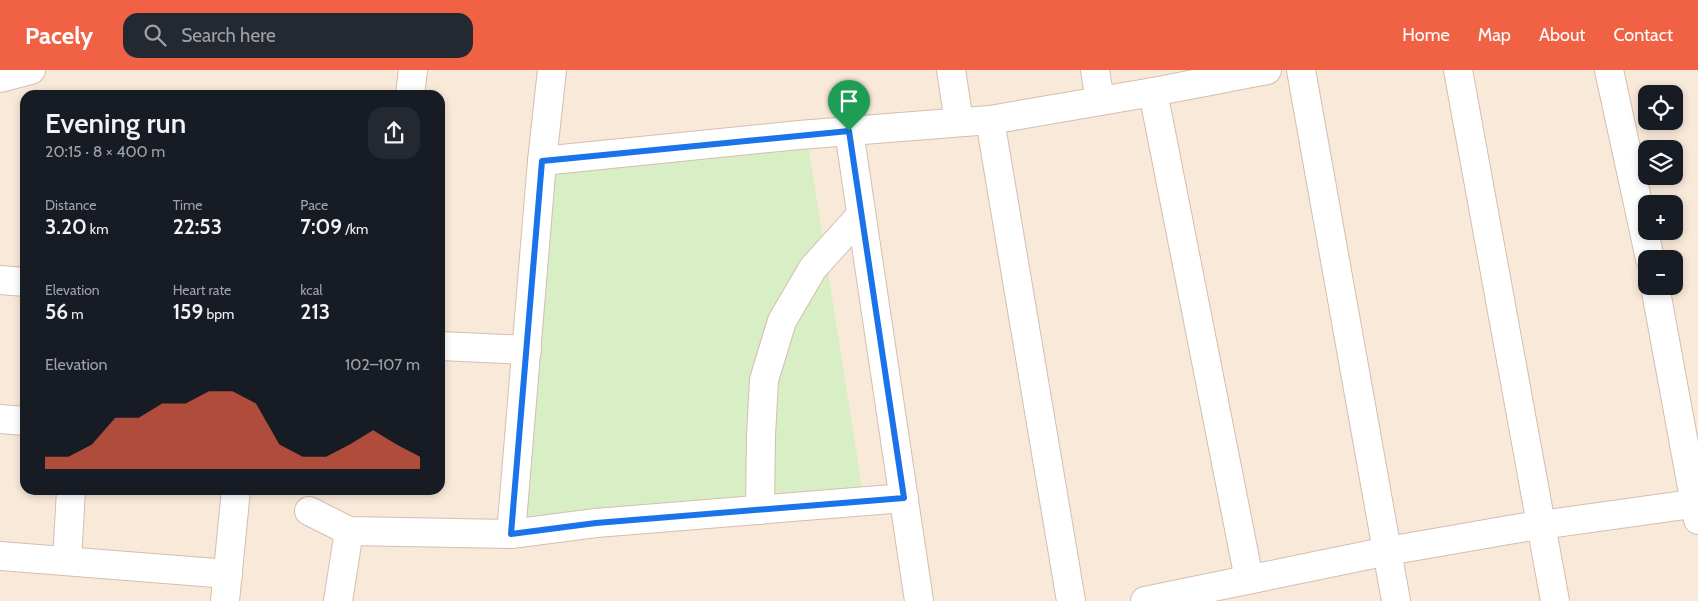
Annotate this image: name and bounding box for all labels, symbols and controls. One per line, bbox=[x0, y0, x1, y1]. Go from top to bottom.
search box bbox=[123, 13, 473, 58]
text: Pacely bbox=[25, 21, 93, 50]
icon: search bbox=[141, 21, 169, 49]
text: Search here bbox=[181, 24, 276, 47]
text: Home bbox=[1402, 24, 1450, 46]
text: Map bbox=[1478, 24, 1511, 46]
text: About bbox=[1539, 24, 1585, 46]
text: Contact bbox=[1613, 24, 1673, 46]
pin bbox=[828, 80, 870, 131]
map controls bbox=[1638, 85, 1683, 295]
button: locate bbox=[1638, 85, 1683, 130]
icon: arrive bbox=[835, 87, 863, 115]
text: Evening run bbox=[45, 106, 186, 140]
button: share bbox=[368, 107, 420, 159]
button: layers bbox=[1638, 140, 1683, 185]
text: 20:15 · 8 × 400 m bbox=[45, 142, 165, 161]
button: + bbox=[1638, 195, 1683, 240]
text: Distance bbox=[45, 196, 97, 214]
text: Time bbox=[173, 196, 202, 214]
text: Pace bbox=[300, 196, 328, 214]
text: 3.20 bbox=[45, 214, 87, 239]
text: 22:53 bbox=[173, 214, 222, 239]
text: 7:09 bbox=[300, 214, 342, 239]
text: km bbox=[87, 220, 108, 238]
text: /km bbox=[342, 220, 368, 238]
button: − bbox=[1638, 250, 1683, 295]
text: Elevation bbox=[45, 281, 100, 299]
text: Heart rate bbox=[173, 281, 231, 299]
text: kcal bbox=[300, 281, 323, 299]
text: 56 bbox=[45, 299, 68, 324]
text: 159 bbox=[173, 299, 203, 324]
text: 213 bbox=[300, 299, 330, 324]
text: m bbox=[68, 305, 84, 323]
text: bpm bbox=[203, 305, 234, 323]
text: Elevation bbox=[45, 355, 108, 374]
text: 102–107 m bbox=[345, 355, 420, 374]

